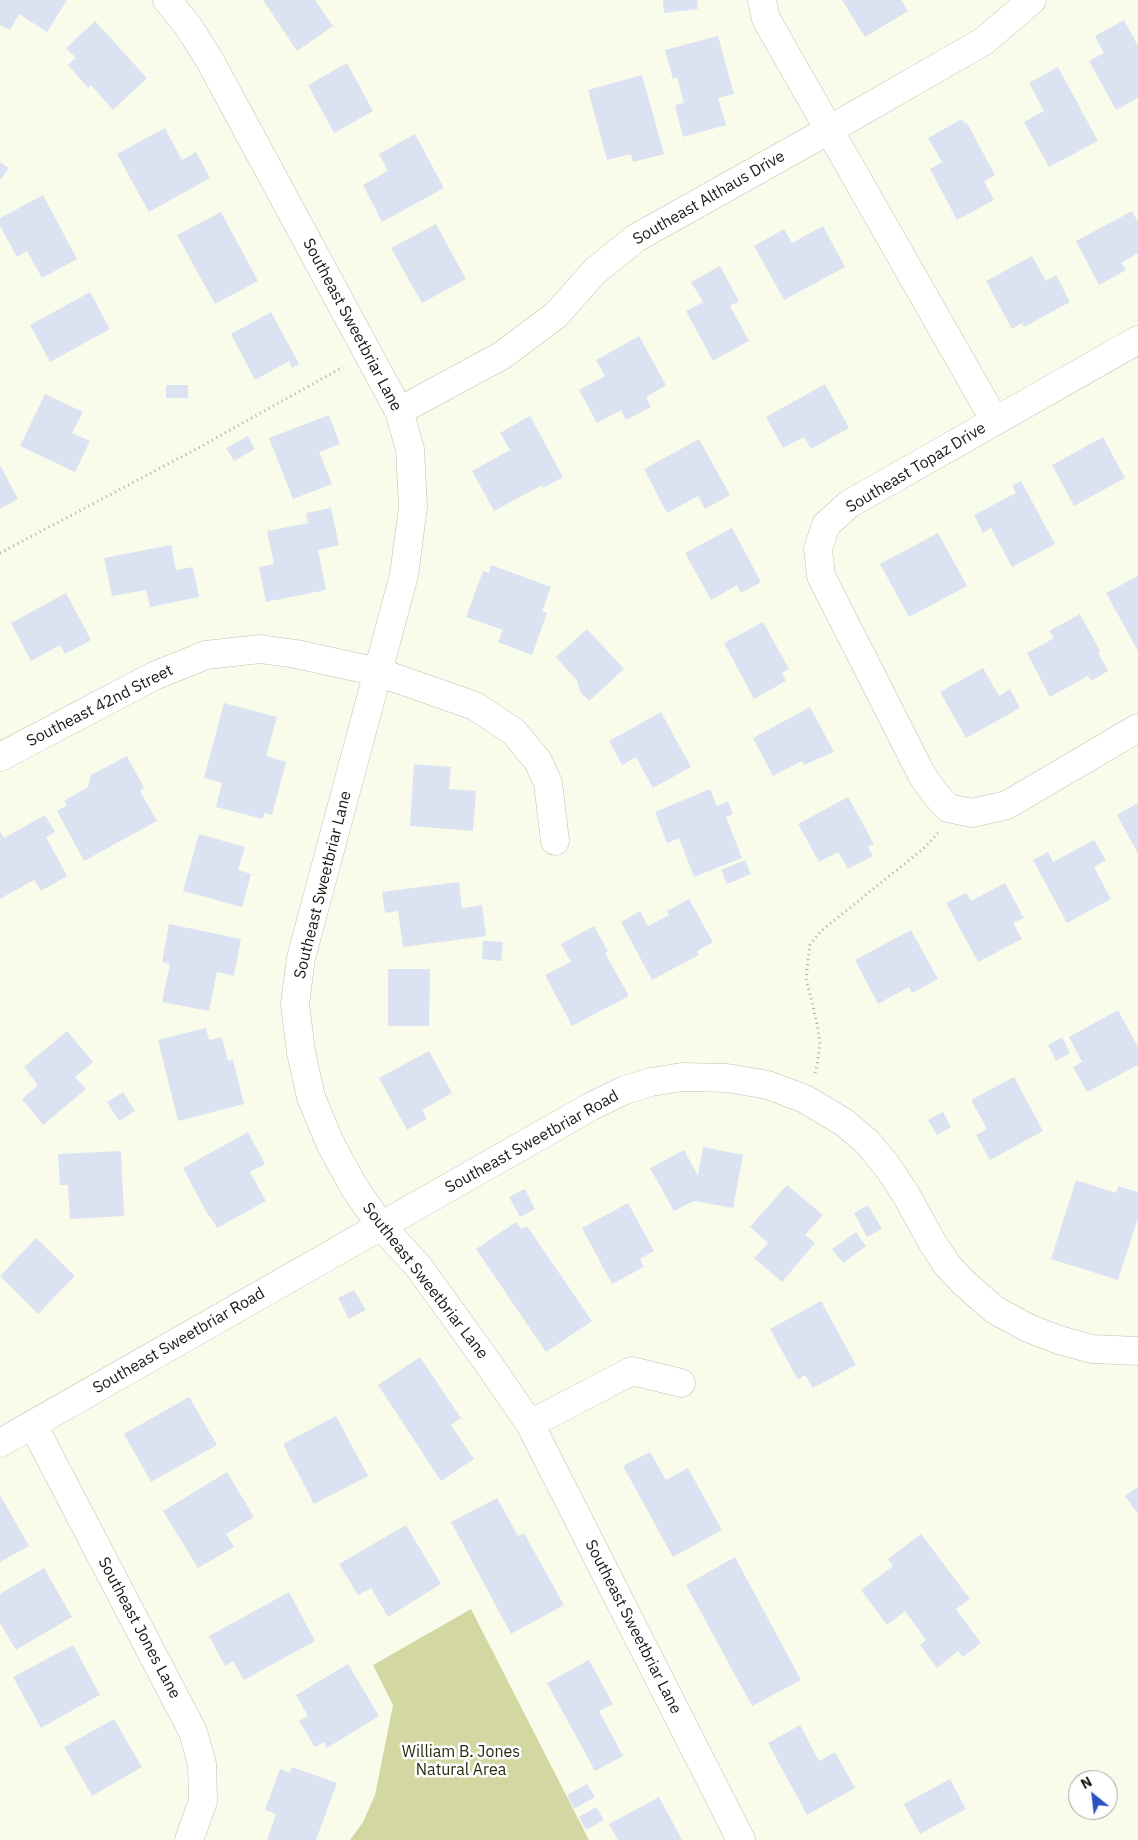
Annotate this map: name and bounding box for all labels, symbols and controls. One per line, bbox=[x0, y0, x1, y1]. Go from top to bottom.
street label: Southeast Althaus Drive bbox=[630, 147, 788, 249]
street label: Southeast Sweetbriar Lane bbox=[298, 235, 406, 415]
street label: Southeast Topaz Drive bbox=[843, 419, 989, 517]
street label: Southeast 42nd Street bbox=[24, 661, 176, 751]
street label: Southeast Sweetbriar Lane bbox=[290, 789, 356, 981]
street label: Southeast Sweetbriar Road bbox=[442, 1086, 622, 1198]
street label: Southeast Sweetbriar Lane bbox=[358, 1199, 492, 1363]
street label: Southeast Sweetbriar Road bbox=[90, 1284, 268, 1398]
street label: Southeast Sweetbriar Lane bbox=[581, 1537, 685, 1717]
street label: Southeast Jones Lane bbox=[94, 1554, 184, 1702]
park label: William B. Jones Natural Area bbox=[402, 1742, 520, 1780]
north arrow bbox=[1068, 1770, 1118, 1820]
text: N bbox=[1077, 1772, 1095, 1793]

